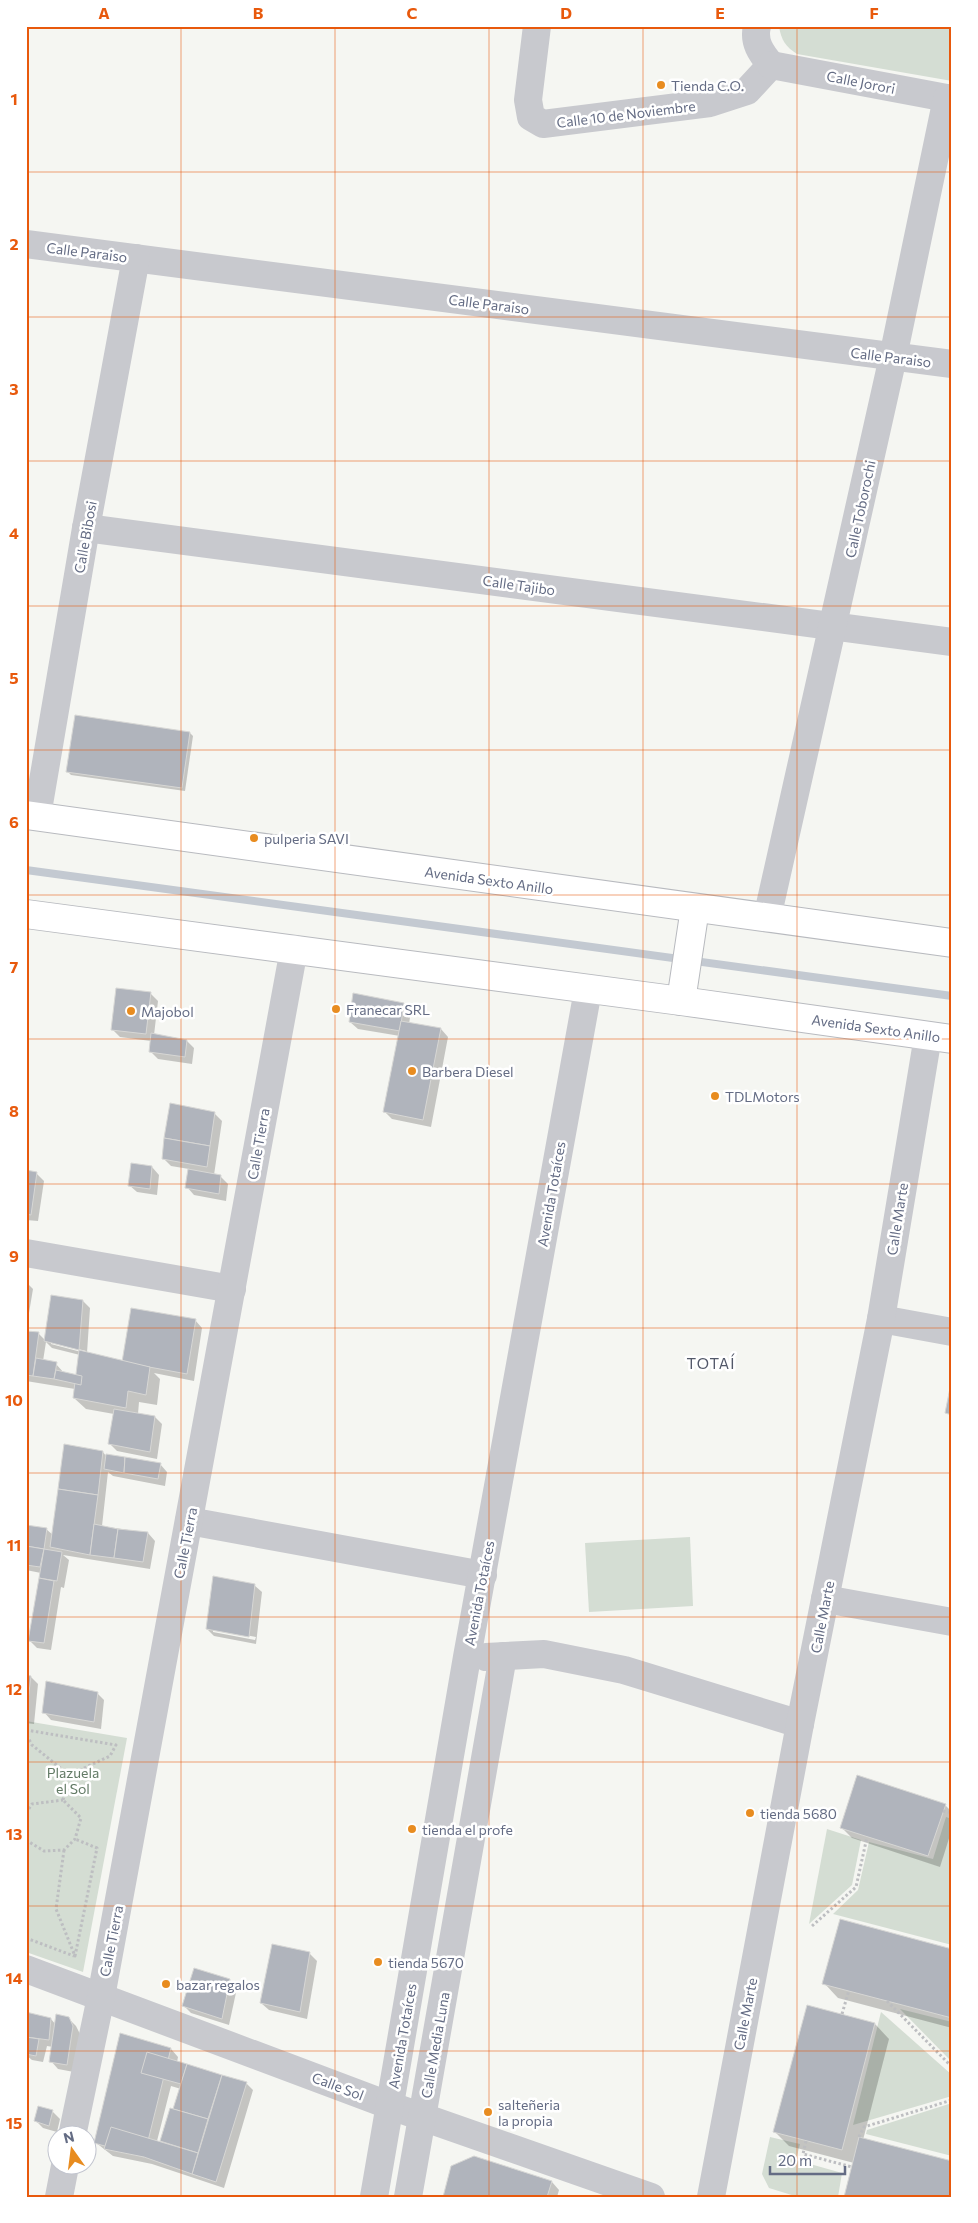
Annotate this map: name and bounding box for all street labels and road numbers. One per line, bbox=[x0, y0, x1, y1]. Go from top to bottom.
street label: Calle Jorori bbox=[825, 67, 897, 97]
street label: Calle 10 de Noviembre bbox=[555, 97, 697, 131]
street label: Calle Paraiso bbox=[46, 239, 128, 265]
street label: Calle Paraiso bbox=[448, 291, 530, 317]
street label: Calle Paraiso bbox=[850, 344, 932, 370]
street label: Calle Toborochi bbox=[841, 459, 879, 559]
street label: Calle Bibosi bbox=[70, 499, 100, 575]
street label: Calle Tajibo bbox=[482, 572, 556, 598]
street label: Avenida Sexto Anillo bbox=[424, 863, 554, 897]
street label: Avenida Sexto Anillo bbox=[811, 1011, 941, 1045]
street label: Calle Tierra bbox=[243, 1107, 273, 1181]
street label: Avenida Totaíces bbox=[533, 1140, 569, 1248]
street label: Calle Marte bbox=[883, 1181, 911, 1257]
street label: Calle Tierra bbox=[170, 1506, 200, 1580]
street label: Avenida Totaíces bbox=[460, 1539, 498, 1647]
street label: Calle Marte bbox=[807, 1579, 837, 1655]
street label: Calle Tierra bbox=[96, 1904, 126, 1978]
street label: Calle Marte bbox=[730, 1976, 760, 2052]
street label: Avenida Totaíces bbox=[384, 1982, 420, 2090]
street label: Calle Media Luna bbox=[417, 1990, 453, 2100]
street label: Calle Sol bbox=[310, 2068, 366, 2104]

